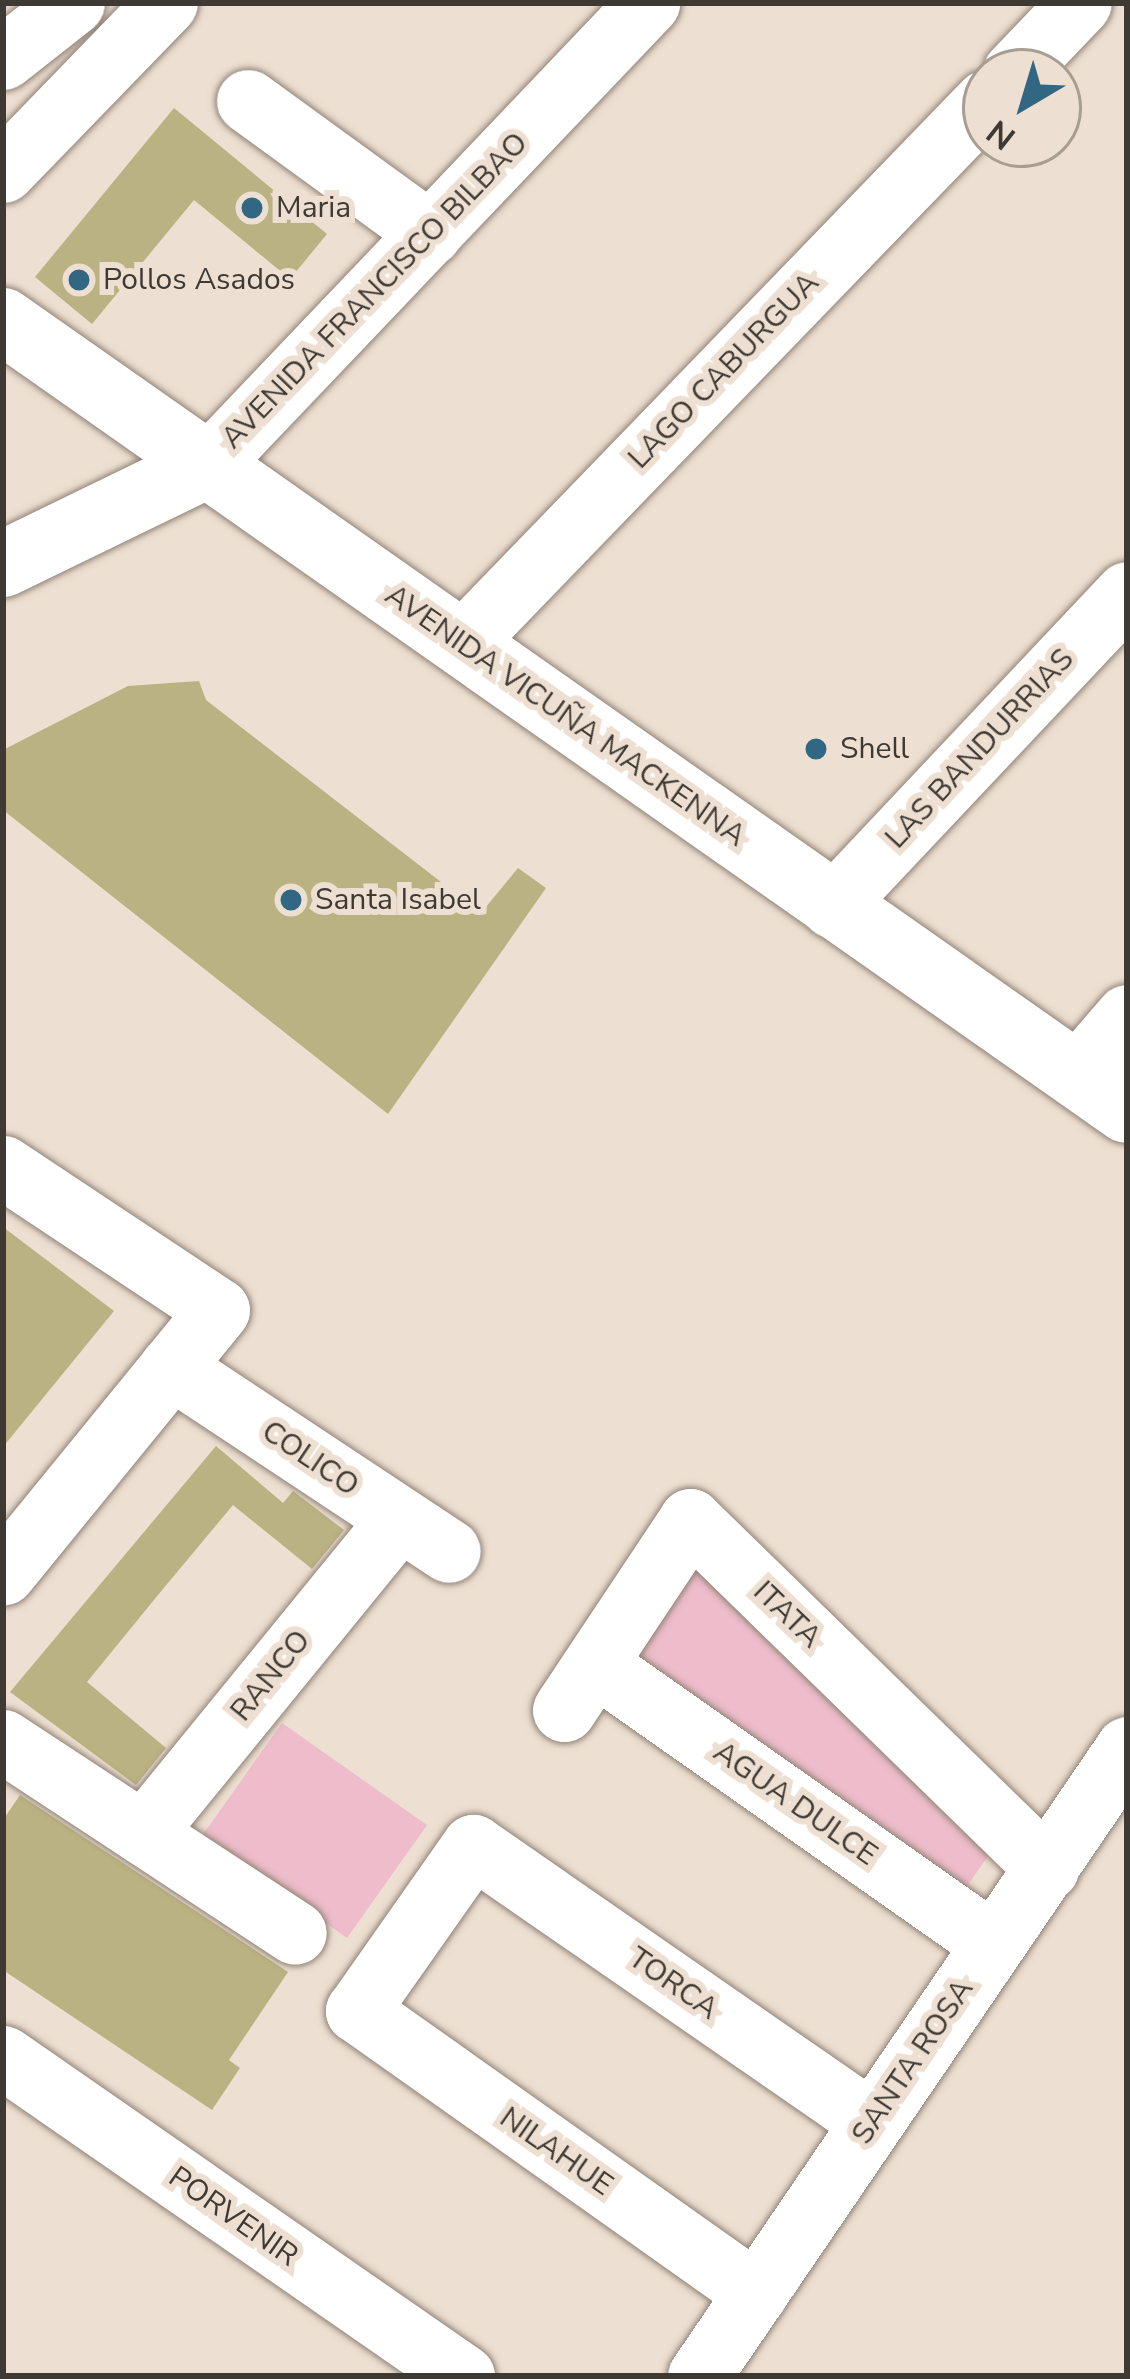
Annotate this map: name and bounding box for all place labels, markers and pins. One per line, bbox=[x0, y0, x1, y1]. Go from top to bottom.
place label: Maria bbox=[276, 190, 351, 226]
marker: Maria bbox=[239, 195, 265, 221]
place label: Pollos Asados bbox=[103, 262, 295, 298]
marker: Pollos Asados bbox=[66, 267, 92, 293]
place label: Shell bbox=[840, 731, 909, 767]
marker: Shell bbox=[803, 736, 829, 762]
place label: Santa Isabel bbox=[315, 882, 481, 918]
marker: Santa Isabel bbox=[278, 887, 304, 913]

